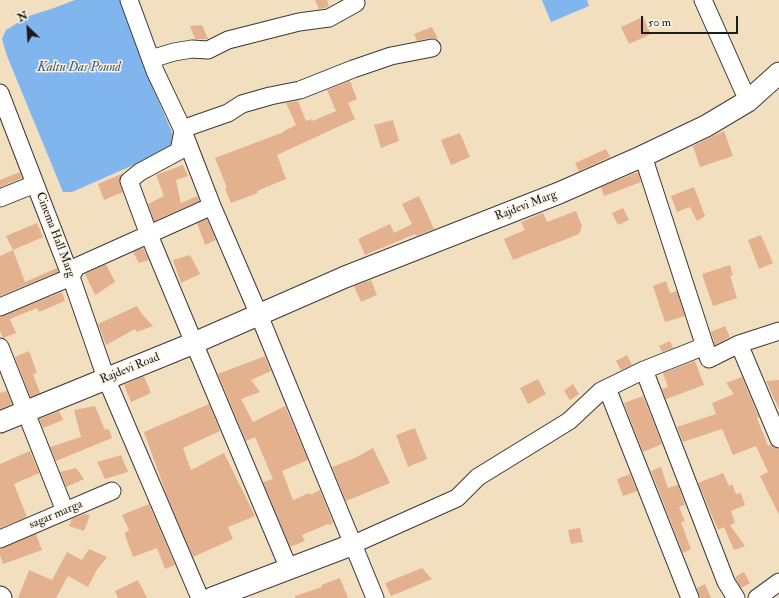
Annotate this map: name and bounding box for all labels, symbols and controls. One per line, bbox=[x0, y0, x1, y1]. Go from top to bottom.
north arrow bbox=[8, 8, 48, 48]
scale bar bbox=[643, 8, 740, 34]
text: N bbox=[15, 9, 30, 25]
text: 50 m bbox=[648, 15, 671, 30]
water label: Kaltu Das Pound bbox=[37, 60, 121, 76]
street label: Rajdevi Marg bbox=[493, 188, 559, 224]
street label: Cinema Hall Marg bbox=[32, 190, 78, 280]
street label: Rajdevi Road bbox=[98, 350, 162, 388]
street label: sagar marga bbox=[27, 497, 85, 533]

